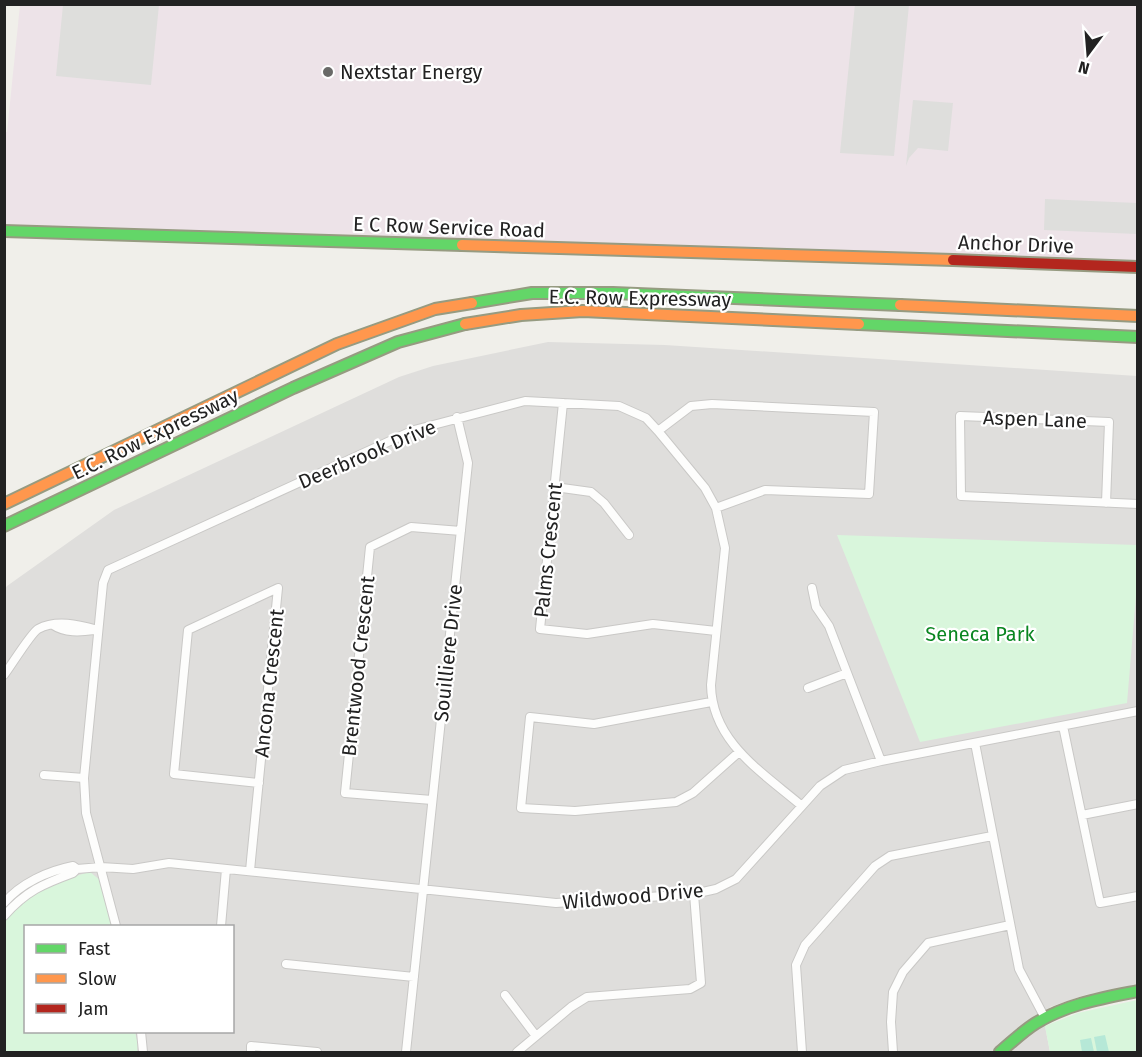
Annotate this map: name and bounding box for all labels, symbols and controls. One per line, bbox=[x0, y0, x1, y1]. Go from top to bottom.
north arrow bbox=[1058, 24, 1118, 84]
text: N bbox=[1076, 57, 1092, 79]
place label: Nextstar Energy bbox=[340, 60, 483, 84]
marker: Nextstar Energy bbox=[321, 65, 335, 79]
street label: E C Row Service Road bbox=[353, 212, 545, 242]
street label: Anchor Drive bbox=[958, 230, 1074, 258]
street label: E.C. Row Expressway bbox=[548, 284, 732, 312]
street label: E.C. Row Expressway bbox=[68, 383, 242, 485]
street label: Aspen Lane bbox=[983, 405, 1087, 433]
street label: Deerbrook Drive bbox=[295, 414, 439, 494]
street label: Palms Crescent bbox=[529, 480, 567, 619]
street label: Brentwood Crescent bbox=[337, 574, 379, 757]
street label: Souilliere Drive bbox=[429, 583, 467, 723]
street label: Ancona Crescent bbox=[249, 607, 289, 758]
park label: Seneca Park bbox=[925, 622, 1035, 646]
street label: Wildwood Drive bbox=[561, 878, 705, 914]
legend bbox=[24, 925, 234, 1033]
text: Fast bbox=[78, 938, 111, 960]
text: Slow bbox=[78, 968, 117, 990]
text: Jam bbox=[78, 998, 109, 1020]

